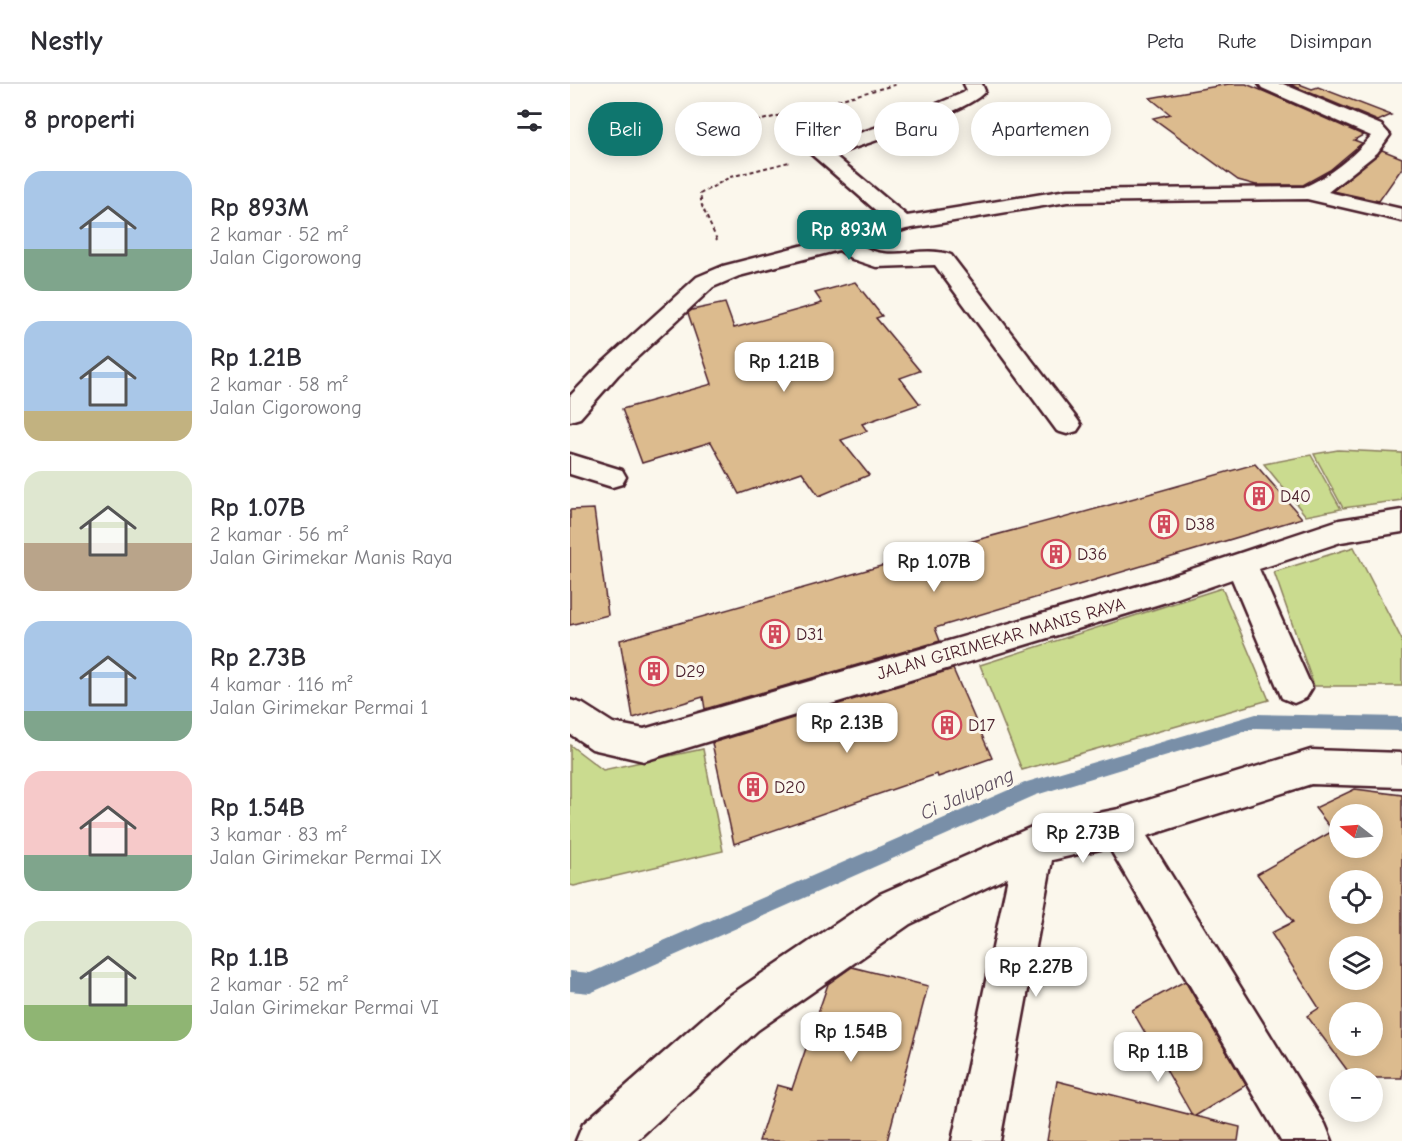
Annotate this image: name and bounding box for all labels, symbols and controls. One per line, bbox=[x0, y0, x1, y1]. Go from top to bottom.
text: Nestly bbox=[30, 25, 103, 57]
text: Peta bbox=[1147, 29, 1184, 53]
text: Rute bbox=[1217, 29, 1257, 53]
text: Disimpan bbox=[1290, 29, 1372, 53]
chip: Beli bbox=[588, 102, 663, 156]
chip: Sewa bbox=[675, 102, 762, 156]
chip: Filter bbox=[774, 102, 862, 156]
chip: Baru bbox=[874, 102, 959, 156]
chip: Apartemen bbox=[971, 102, 1111, 156]
icon: filters bbox=[513, 104, 546, 137]
text: 8 properti bbox=[24, 105, 135, 135]
text: Rp 893M bbox=[210, 193, 309, 223]
icon: home bbox=[72, 195, 144, 267]
pin: Rp 893M bbox=[794, 210, 904, 261]
text: Rp 893M bbox=[811, 218, 887, 241]
text: 2 kamar · 52 m² bbox=[210, 223, 348, 246]
text: Jalan Cigorowong bbox=[210, 246, 362, 269]
pin: Rp 1.21B bbox=[722, 342, 846, 393]
text: Rp 1.21B bbox=[210, 343, 302, 373]
icon: home bbox=[72, 345, 144, 417]
text: Rp 1.21B bbox=[749, 350, 819, 373]
text: 2 kamar · 58 m² bbox=[210, 373, 348, 396]
text: Jalan Cigorowong bbox=[210, 396, 362, 419]
building icon: D40 bbox=[1243, 480, 1275, 512]
place label: D40 bbox=[1280, 486, 1311, 507]
text: Rp 1.07B bbox=[210, 493, 305, 523]
icon: home bbox=[72, 495, 144, 567]
building icon: D38 bbox=[1148, 508, 1180, 540]
place label: D38 bbox=[1185, 514, 1215, 535]
text: 2 kamar · 56 m² bbox=[210, 523, 348, 546]
building icon: D36 bbox=[1040, 538, 1072, 570]
pin: Rp 1.07B bbox=[872, 542, 996, 593]
place label: D36 bbox=[1077, 544, 1107, 565]
text: Jalan Girimekar Manis Raya bbox=[210, 546, 453, 569]
text: Rp 1.07B bbox=[897, 550, 971, 573]
street label: JALAN GIRIMEKAR MANIS RAYA bbox=[875, 593, 1127, 685]
building icon: D31 bbox=[759, 618, 791, 650]
place label: D31 bbox=[796, 624, 824, 645]
text: Rp 2.73B bbox=[210, 643, 306, 673]
icon: home bbox=[72, 645, 144, 717]
building icon: D29 bbox=[638, 655, 670, 687]
place label: D29 bbox=[675, 661, 705, 682]
text: 4 kamar · 116 m² bbox=[210, 673, 353, 696]
text: Jalan Girimekar Permai 1 bbox=[210, 696, 428, 719]
pin: Rp 2.13B bbox=[785, 703, 909, 754]
building icon: D17 bbox=[931, 709, 963, 741]
text: Rp 2.13B bbox=[811, 711, 883, 734]
place label: D17 bbox=[968, 715, 995, 736]
water label: Ci Jalupang bbox=[917, 763, 1017, 825]
building icon: D20 bbox=[737, 771, 769, 803]
place label: D20 bbox=[774, 777, 806, 798]
text: Rp 1.54B bbox=[210, 793, 305, 823]
icon: home bbox=[72, 795, 144, 867]
north arrow bbox=[1329, 804, 1383, 858]
map controls bbox=[1329, 804, 1383, 1122]
pin: Rp 2.73B bbox=[1021, 813, 1145, 864]
text: Rp 2.73B bbox=[1046, 821, 1120, 844]
text: 3 kamar · 83 m² bbox=[210, 823, 347, 846]
text: Jalan Girimekar Permai IX bbox=[210, 846, 442, 869]
button: locate bbox=[1329, 870, 1383, 924]
button: layers bbox=[1329, 936, 1383, 990]
text: Rp 1.1B bbox=[210, 943, 289, 973]
icon: home bbox=[72, 945, 144, 1017]
pin: Rp 2.27B bbox=[974, 947, 1098, 998]
text: Rp 2.27B bbox=[999, 955, 1073, 978]
text: 2 kamar · 52 m² bbox=[210, 973, 348, 996]
text: Jalan Girimekar Permai VI bbox=[210, 996, 439, 1019]
button: + bbox=[1329, 1002, 1383, 1056]
pin: Rp 1.54B bbox=[789, 1012, 913, 1063]
text: Rp 1.54B bbox=[815, 1020, 887, 1043]
pin: Rp 1.1B bbox=[1103, 1032, 1213, 1083]
text: Rp 1.1B bbox=[1128, 1040, 1188, 1063]
button: − bbox=[1329, 1068, 1383, 1122]

